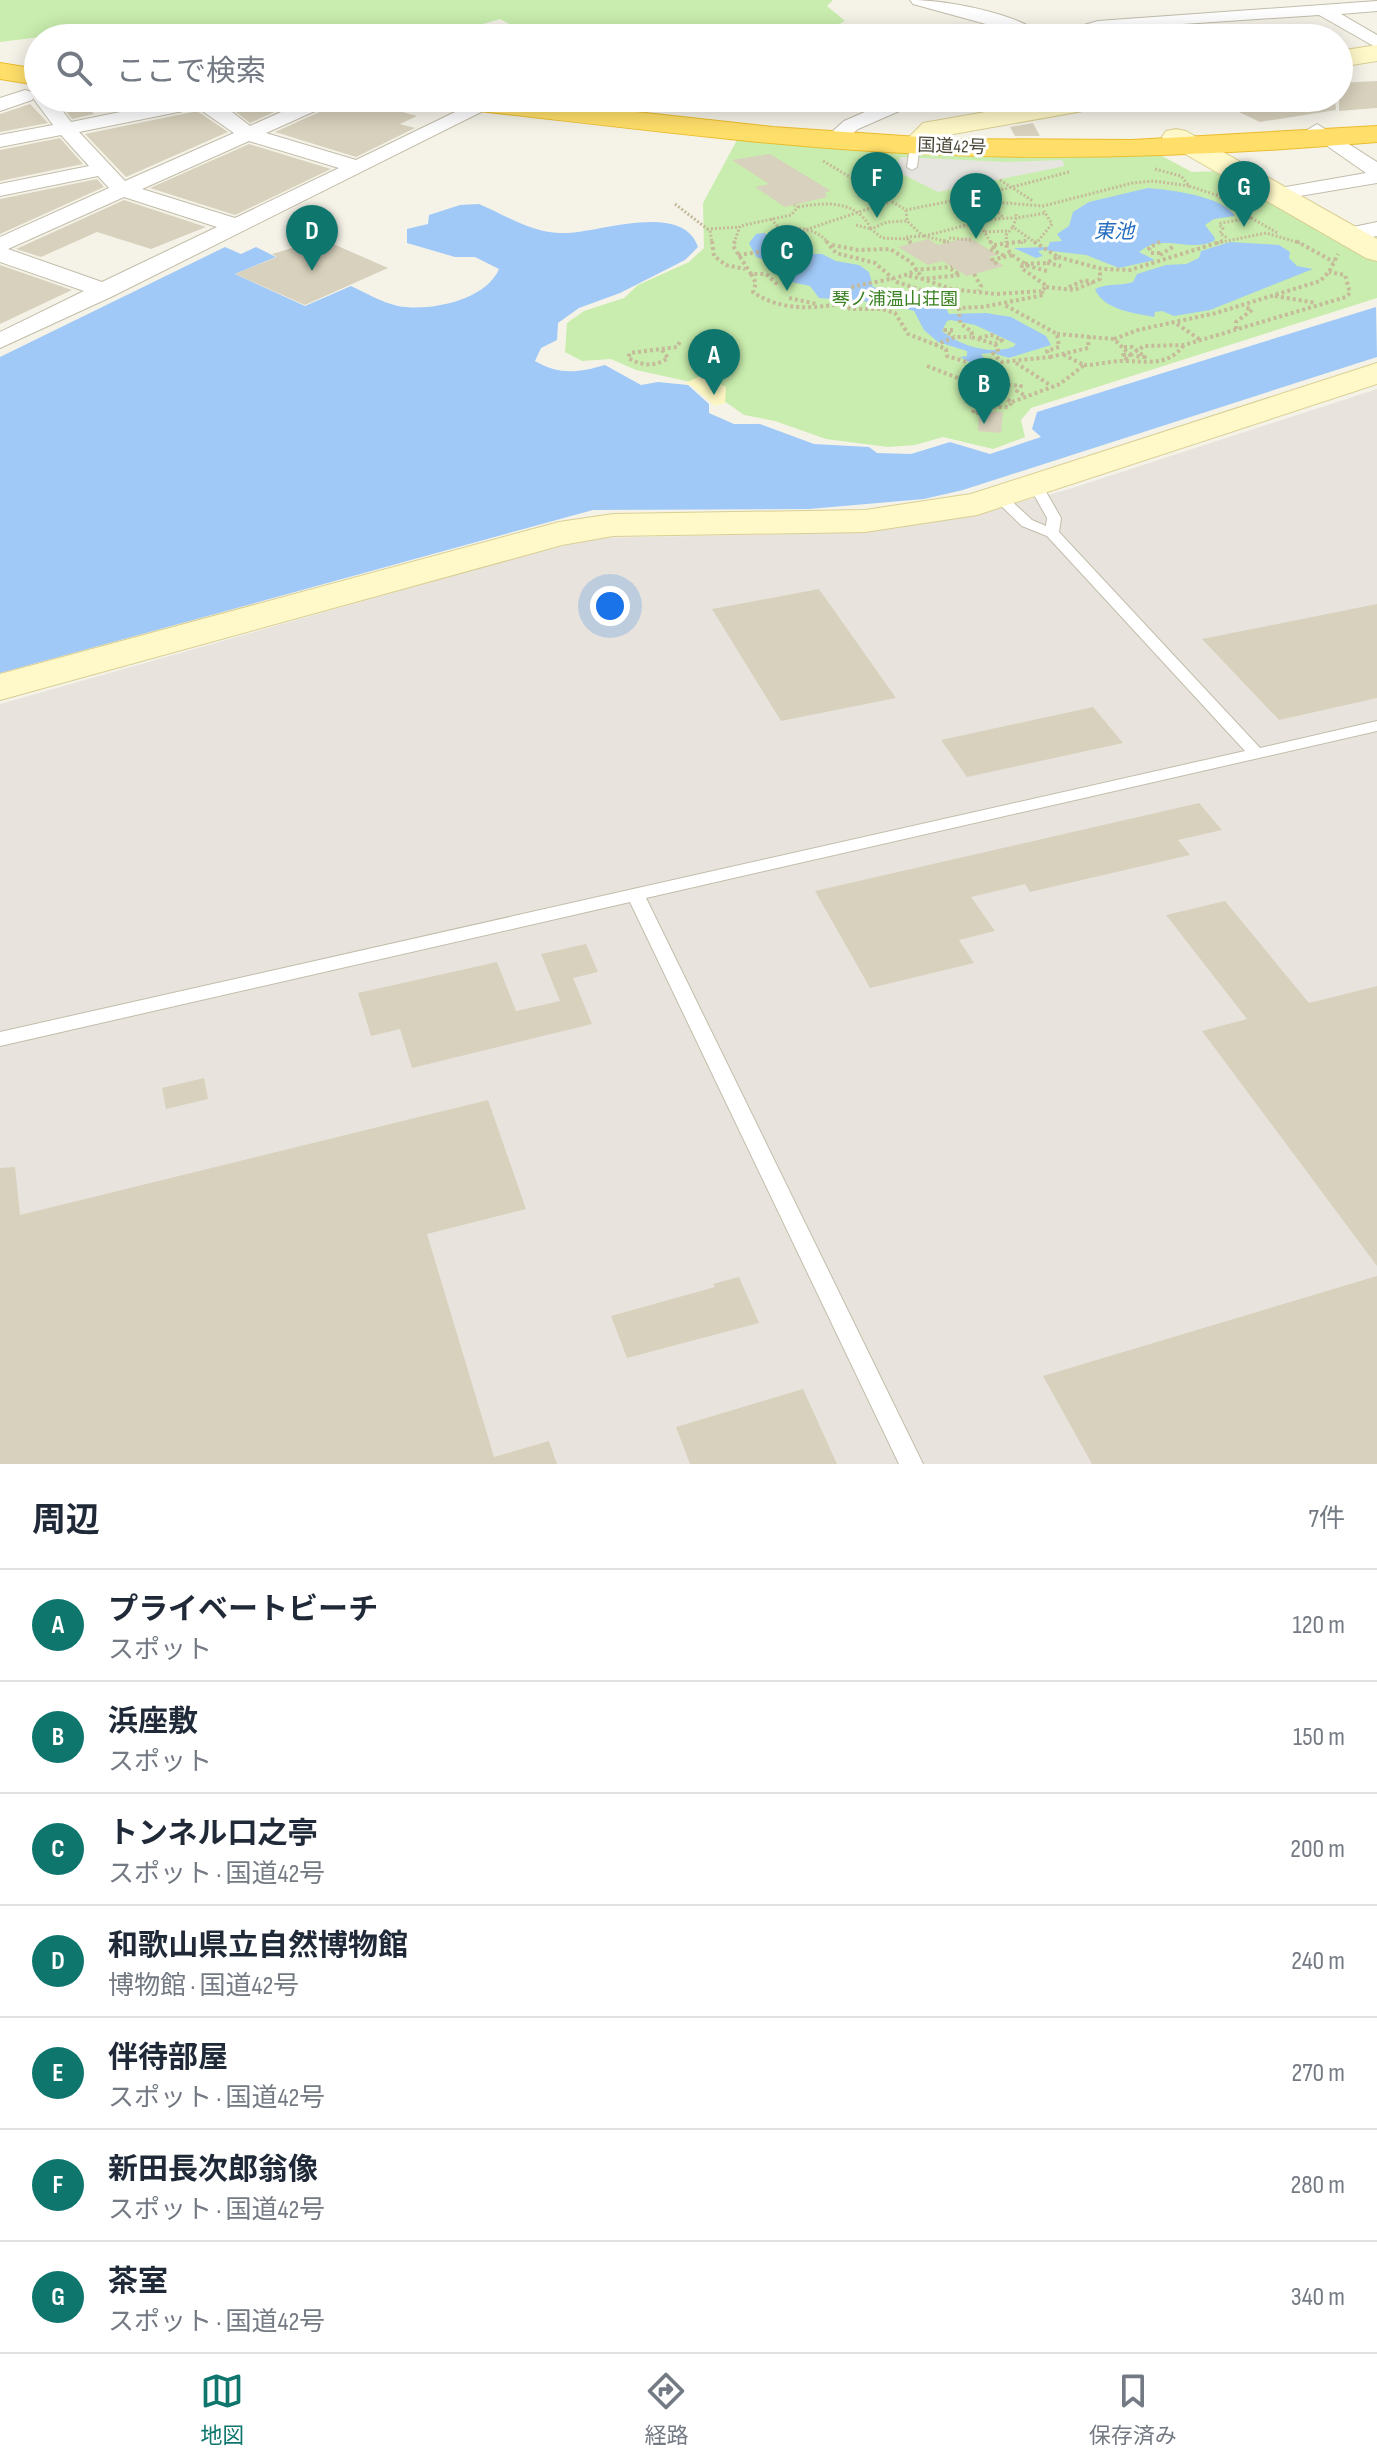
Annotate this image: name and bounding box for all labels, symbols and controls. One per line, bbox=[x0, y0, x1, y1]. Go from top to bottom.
search box bbox=[24, 24, 1353, 112]
icon: search bbox=[52, 46, 96, 90]
text: ここで検索 bbox=[116, 54, 266, 90]
street label: 国道42号 bbox=[917, 135, 987, 158]
pin: F bbox=[851, 152, 903, 218]
pin: G bbox=[1218, 161, 1270, 227]
pin: E bbox=[950, 173, 1002, 239]
pin: D bbox=[286, 205, 338, 271]
water label: 東池 bbox=[1094, 220, 1136, 244]
pin: C bbox=[761, 225, 813, 291]
park label: 琴ノ浦温山荘園 bbox=[832, 289, 958, 310]
pin: A bbox=[688, 329, 740, 395]
pin: B bbox=[958, 358, 1010, 424]
your location bbox=[590, 586, 630, 626]
text: 周辺 bbox=[32, 1500, 100, 1541]
text: 7件 bbox=[1309, 1504, 1345, 1535]
text: プライベートビーチ bbox=[108, 1592, 378, 1628]
text: A bbox=[52, 1610, 64, 1641]
text: 120 m bbox=[1292, 1610, 1345, 1641]
text: スポット bbox=[108, 1635, 212, 1666]
text: 浜座敷 bbox=[108, 1704, 198, 1740]
text: B bbox=[52, 1722, 64, 1753]
text: 150 m bbox=[1293, 1722, 1345, 1753]
text: スポット bbox=[108, 1747, 212, 1778]
text: トンネル口之亭 bbox=[108, 1816, 317, 1852]
text: C bbox=[51, 1834, 65, 1865]
text: 200 m bbox=[1290, 1834, 1345, 1865]
text: スポット · 国道42号 bbox=[108, 1859, 325, 1890]
text: 和歌山県立自然博物館 bbox=[108, 1928, 408, 1964]
text: D bbox=[51, 1946, 65, 1977]
text: 240 m bbox=[1291, 1946, 1345, 1977]
text: 博物館 · 国道42号 bbox=[108, 1971, 299, 2002]
text: 伴待部屋 bbox=[108, 2040, 228, 2076]
text: E bbox=[52, 2058, 64, 2089]
text: 270 m bbox=[1292, 2058, 1345, 2089]
text: スポット · 国道42号 bbox=[108, 2083, 325, 2114]
text: 新田長次郎翁像 bbox=[108, 2152, 318, 2188]
text: F bbox=[53, 2170, 63, 2201]
text: 280 m bbox=[1290, 2170, 1345, 2201]
text: スポット · 国道42号 bbox=[108, 2195, 325, 2226]
text: 茶室 bbox=[108, 2264, 168, 2300]
text: G bbox=[51, 2282, 65, 2313]
text: 340 m bbox=[1291, 2282, 1345, 2313]
text: スポット · 国道42号 bbox=[108, 2307, 325, 2338]
tab: 地図 bbox=[200, 2369, 244, 2450]
tab: 経路 bbox=[644, 2369, 689, 2450]
tab: 保存済み bbox=[1089, 2369, 1177, 2450]

